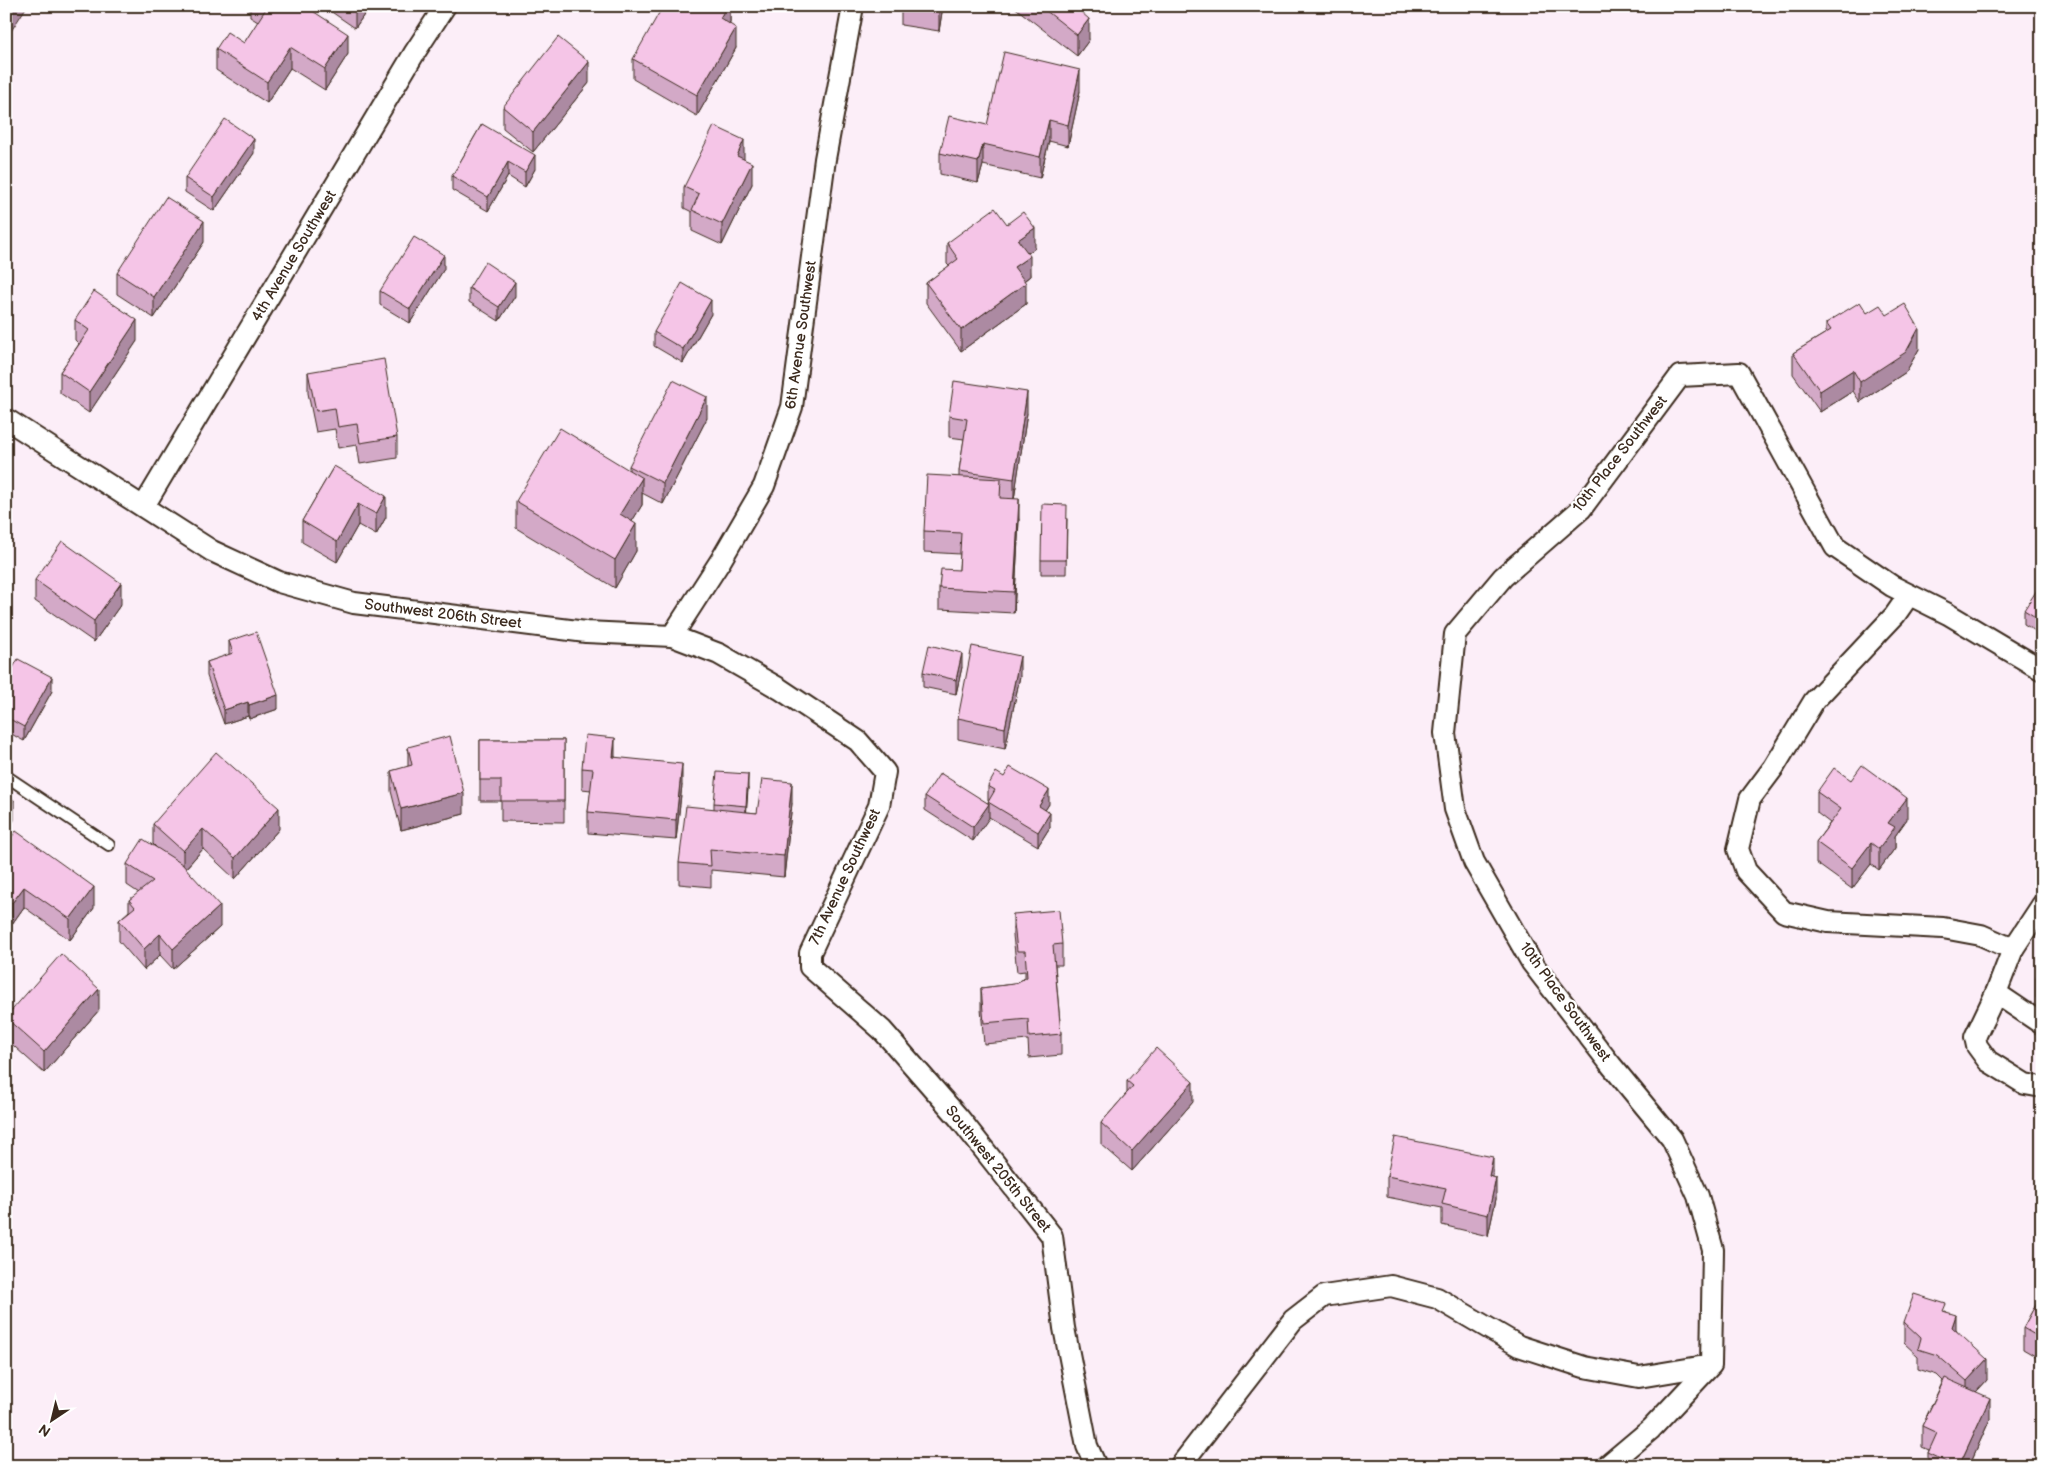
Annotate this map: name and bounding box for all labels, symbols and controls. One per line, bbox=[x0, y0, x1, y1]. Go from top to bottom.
street label: 4th Avenue Southwest bbox=[247, 187, 341, 325]
street label: 6th Avenue Southwest bbox=[781, 259, 821, 410]
street label: 10th Place Southwest bbox=[1569, 392, 1672, 516]
street label: Southwest 206th Street bbox=[363, 595, 523, 633]
street label: 7th Avenue Southwest bbox=[805, 806, 885, 948]
street label: 10th Place Southwest bbox=[1515, 939, 1615, 1066]
street label: Southwest 205th Street bbox=[941, 1102, 1055, 1237]
north arrow bbox=[28, 1394, 78, 1444]
text: N bbox=[36, 1420, 54, 1440]

